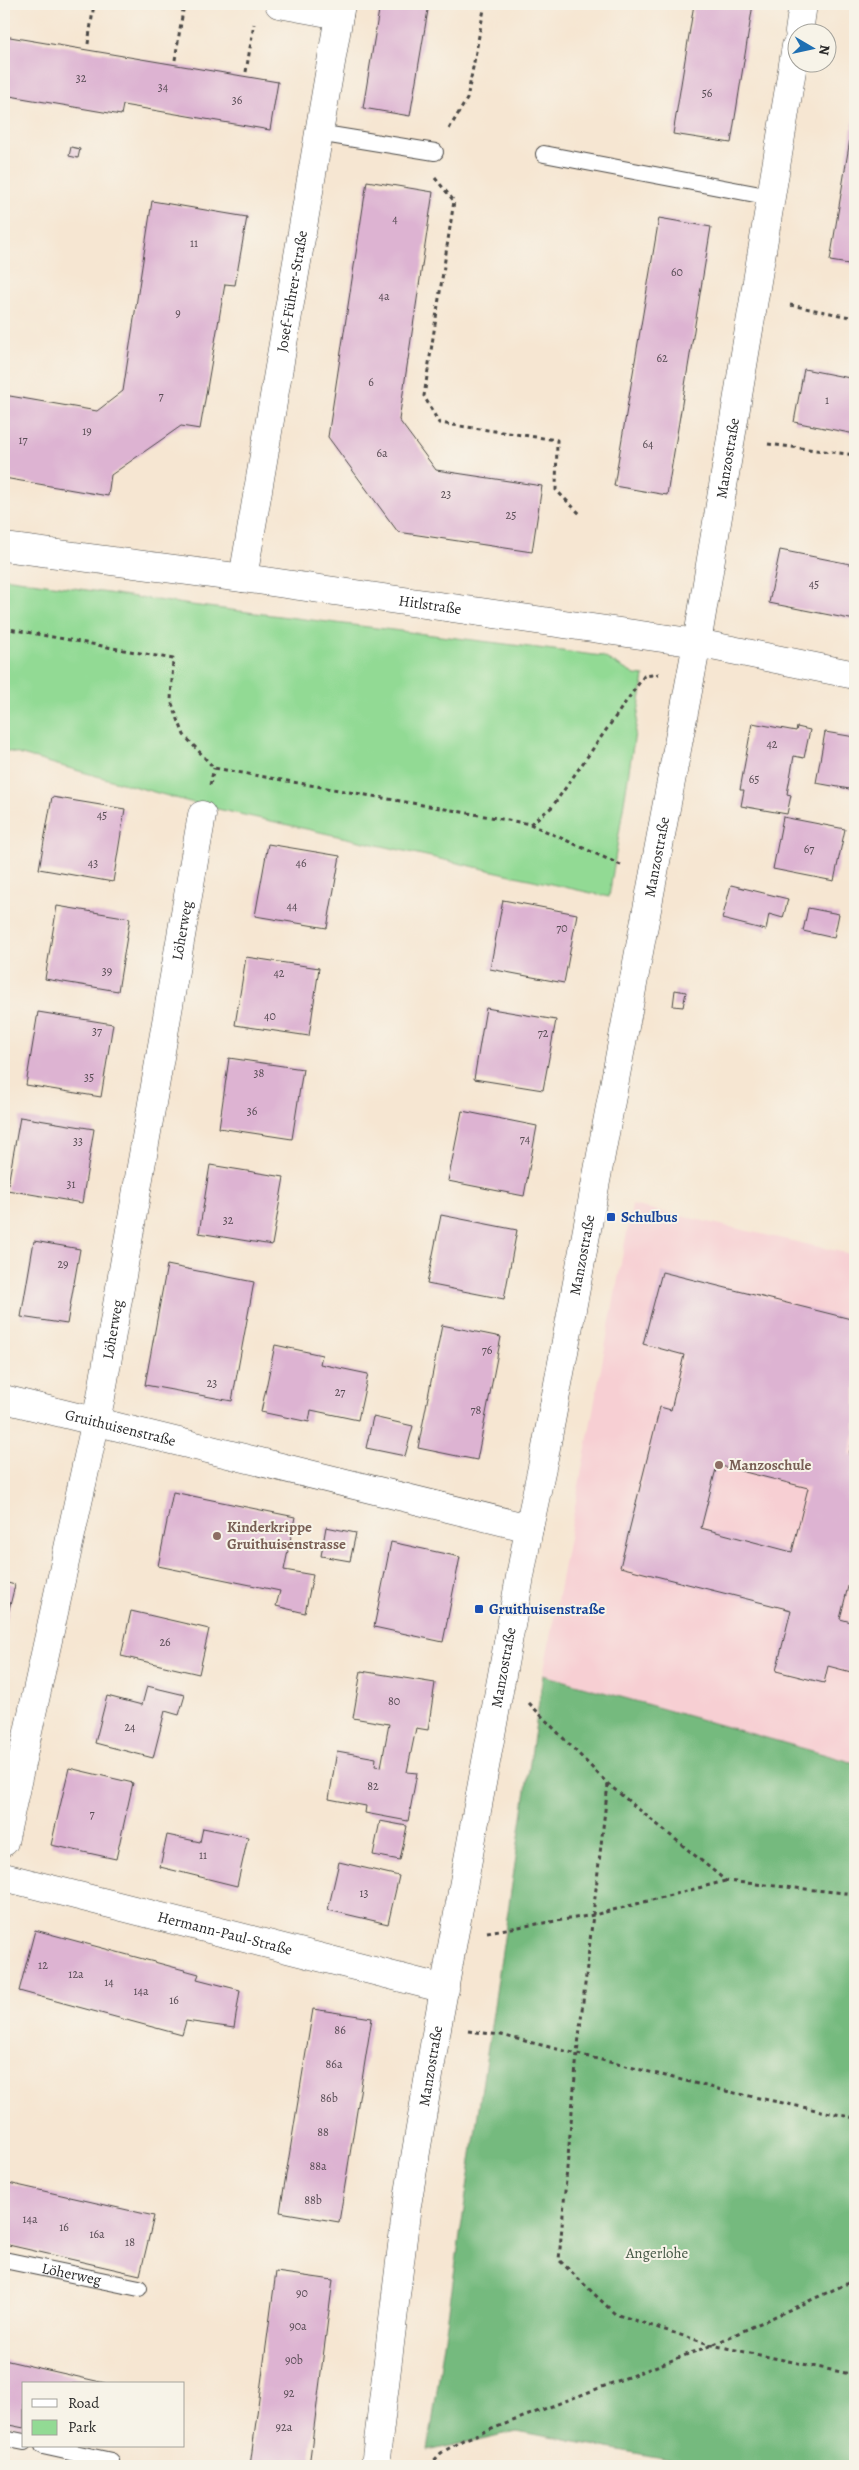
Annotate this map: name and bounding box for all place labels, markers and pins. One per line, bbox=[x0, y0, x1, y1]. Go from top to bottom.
place label: Schulbus bbox=[621, 1207, 678, 1227]
marker: Schulbus bbox=[605, 1211, 617, 1223]
place label: Manzoschule bbox=[729, 1455, 812, 1475]
marker: Manzoschule bbox=[713, 1459, 725, 1471]
place label: Kinderkrippe Gruithuisenstrasse bbox=[227, 1517, 346, 1554]
marker: Kinderkrippe Gruithuisenstrasse bbox=[211, 1530, 223, 1542]
place label: Gruithuisenstraße bbox=[489, 1599, 605, 1619]
marker: Gruithuisenstraße bbox=[473, 1603, 485, 1615]

